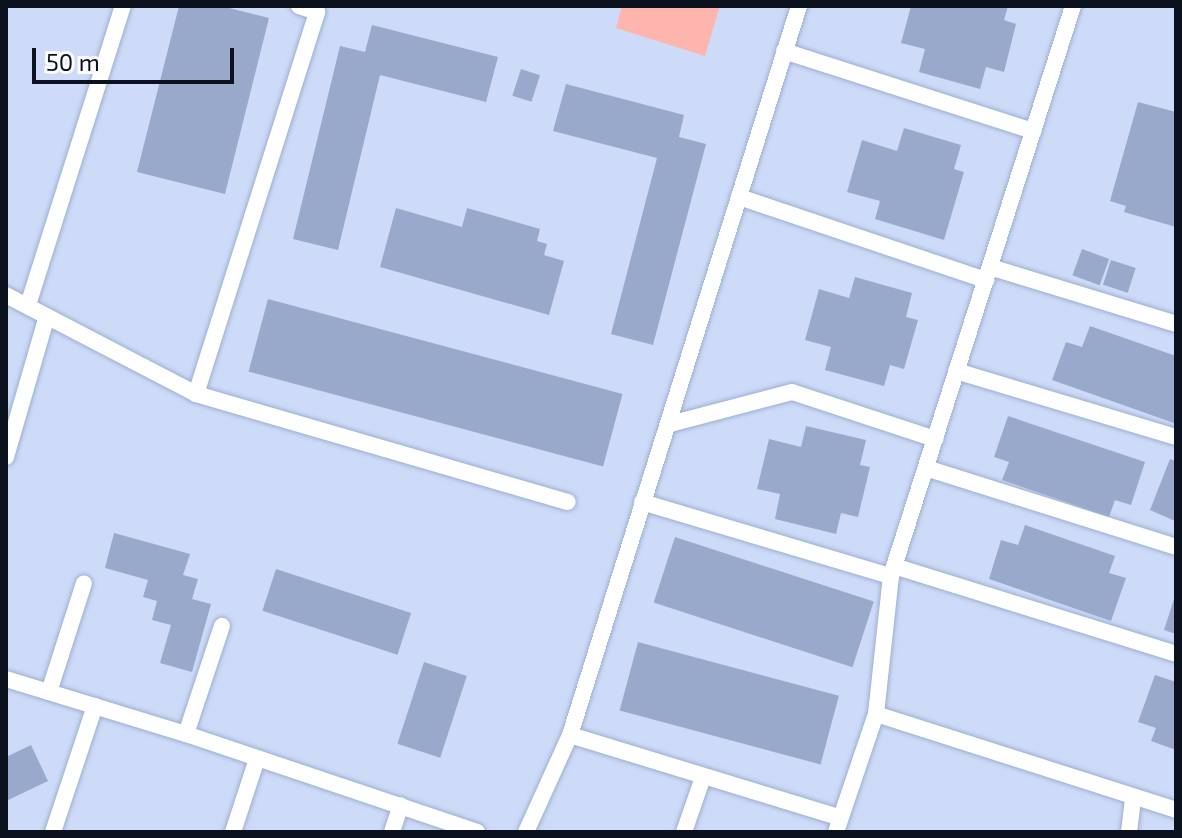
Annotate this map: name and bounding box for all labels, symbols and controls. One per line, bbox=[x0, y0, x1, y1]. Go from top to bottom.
scale bar bbox=[36, 32, 238, 82]
text: 50 m bbox=[46, 47, 100, 76]

